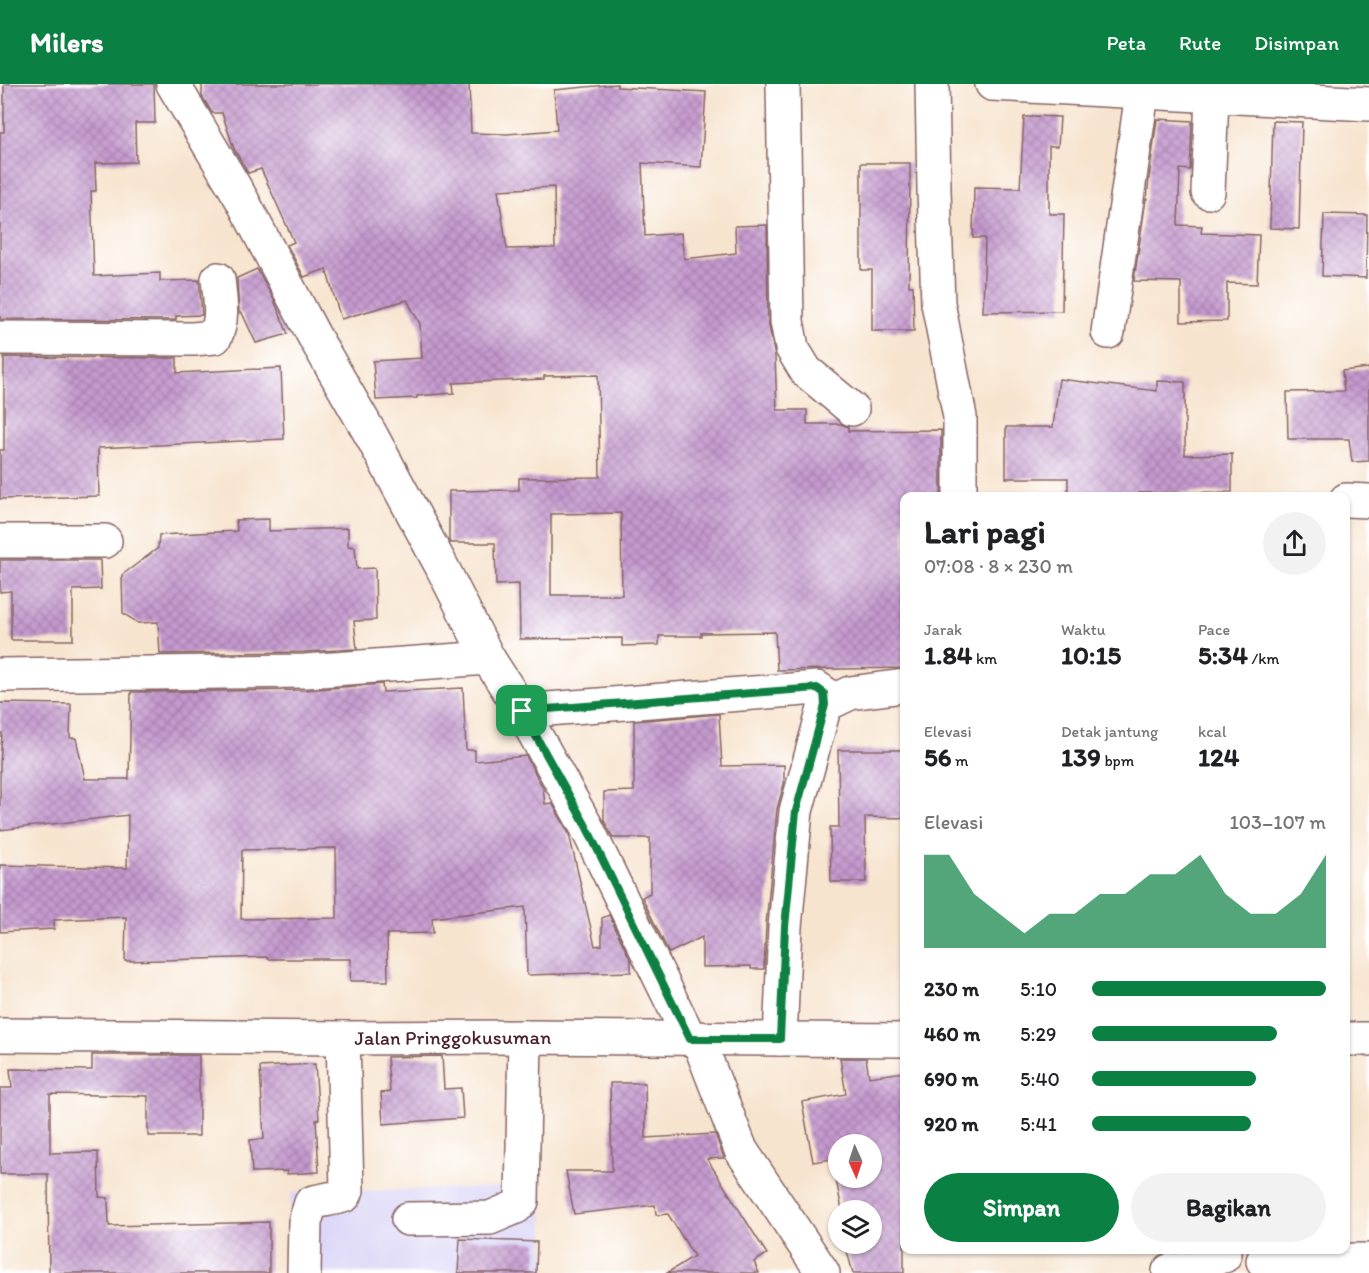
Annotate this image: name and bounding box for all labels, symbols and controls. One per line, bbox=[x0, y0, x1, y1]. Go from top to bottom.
text: Milers bbox=[30, 25, 104, 59]
text: Peta bbox=[1106, 30, 1146, 55]
text: Rute bbox=[1179, 30, 1221, 55]
text: Disimpan bbox=[1254, 30, 1339, 55]
text: Lari pagi bbox=[924, 512, 1046, 551]
button: share bbox=[1263, 512, 1326, 575]
text: 07:08 · 8 × 230 m bbox=[924, 554, 1073, 578]
text: Jarak bbox=[924, 620, 962, 639]
text: Waktu bbox=[1061, 620, 1105, 639]
text: Pace bbox=[1198, 620, 1230, 639]
text: 1.84 bbox=[924, 639, 972, 671]
text: 10:15 bbox=[1061, 639, 1121, 671]
text: 5:34 bbox=[1198, 639, 1248, 671]
text: km bbox=[972, 649, 997, 668]
text: /km bbox=[1248, 649, 1279, 668]
pin bbox=[496, 685, 547, 736]
icon: arrive bbox=[505, 694, 538, 727]
text: Elevasi bbox=[924, 722, 972, 741]
text: Detak jantung bbox=[1061, 722, 1158, 741]
text: kcal bbox=[1198, 722, 1226, 741]
text: 56 bbox=[924, 741, 951, 773]
text: 139 bbox=[1061, 741, 1101, 773]
text: 124 bbox=[1198, 741, 1239, 773]
text: m bbox=[951, 751, 968, 770]
text: bpm bbox=[1101, 751, 1134, 770]
text: Elevasi bbox=[924, 810, 983, 834]
text: 103–107 m bbox=[1230, 810, 1326, 834]
text: 230 m bbox=[924, 977, 979, 1001]
text: 5:10 bbox=[1020, 977, 1057, 1001]
text: 460 m bbox=[924, 1022, 980, 1046]
text: 5:29 bbox=[1020, 1022, 1056, 1046]
street label: Jalan Pringgokusuman bbox=[355, 1025, 551, 1050]
text: 690 m bbox=[924, 1067, 979, 1091]
text: 5:40 bbox=[1020, 1067, 1060, 1091]
text: 920 m bbox=[924, 1112, 979, 1136]
text: 5:41 bbox=[1020, 1112, 1057, 1136]
north arrow bbox=[828, 1134, 882, 1188]
map controls bbox=[828, 1134, 882, 1254]
button: Simpan bbox=[924, 1173, 1119, 1242]
button: Bagikan bbox=[1131, 1173, 1326, 1242]
button: layers bbox=[828, 1200, 882, 1254]

